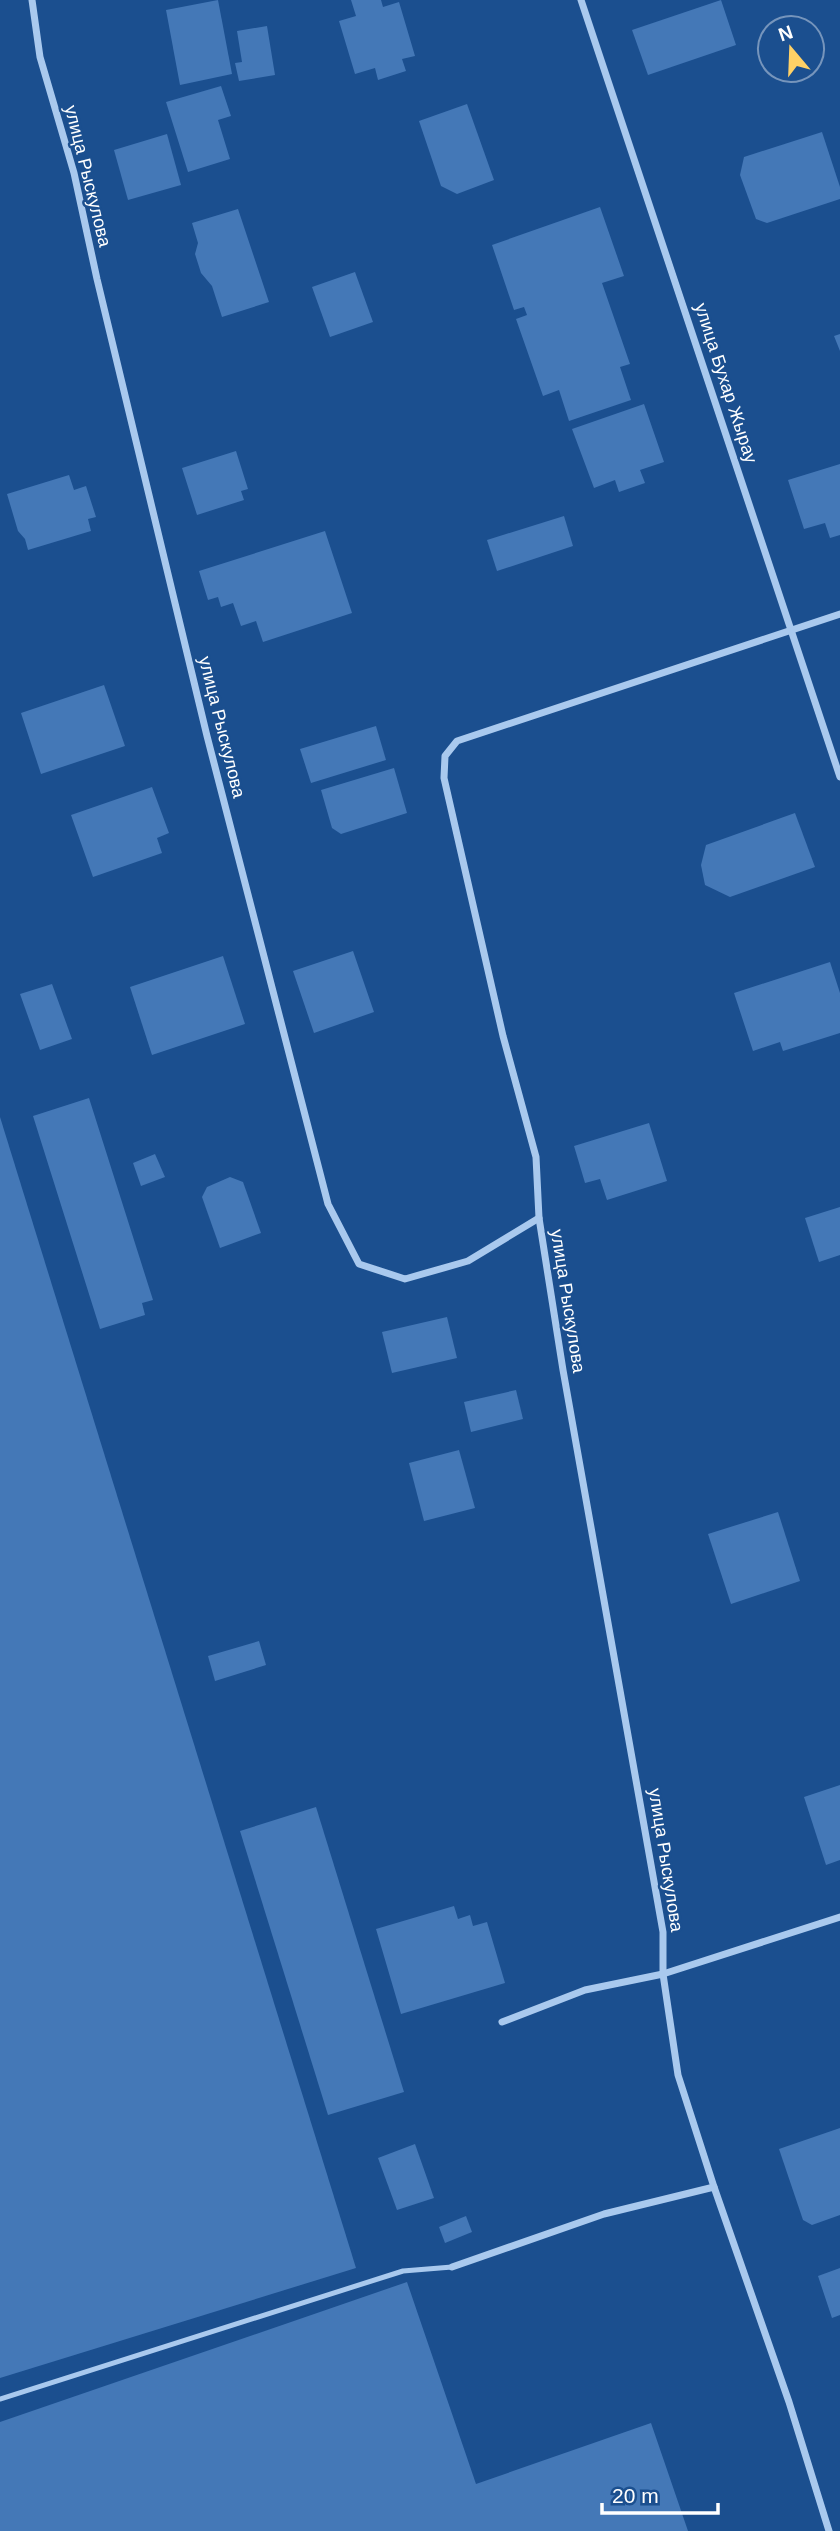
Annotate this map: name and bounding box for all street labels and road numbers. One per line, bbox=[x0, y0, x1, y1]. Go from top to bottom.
street label: улица Рыскулова bbox=[61, 103, 116, 250]
street label: улица Бухар Жырау bbox=[691, 300, 761, 466]
street label: улица Рыскулова bbox=[195, 654, 250, 801]
street label: улица Рыскулова bbox=[547, 1228, 589, 1375]
street label: улица Рыскулова bbox=[645, 1787, 687, 1934]

